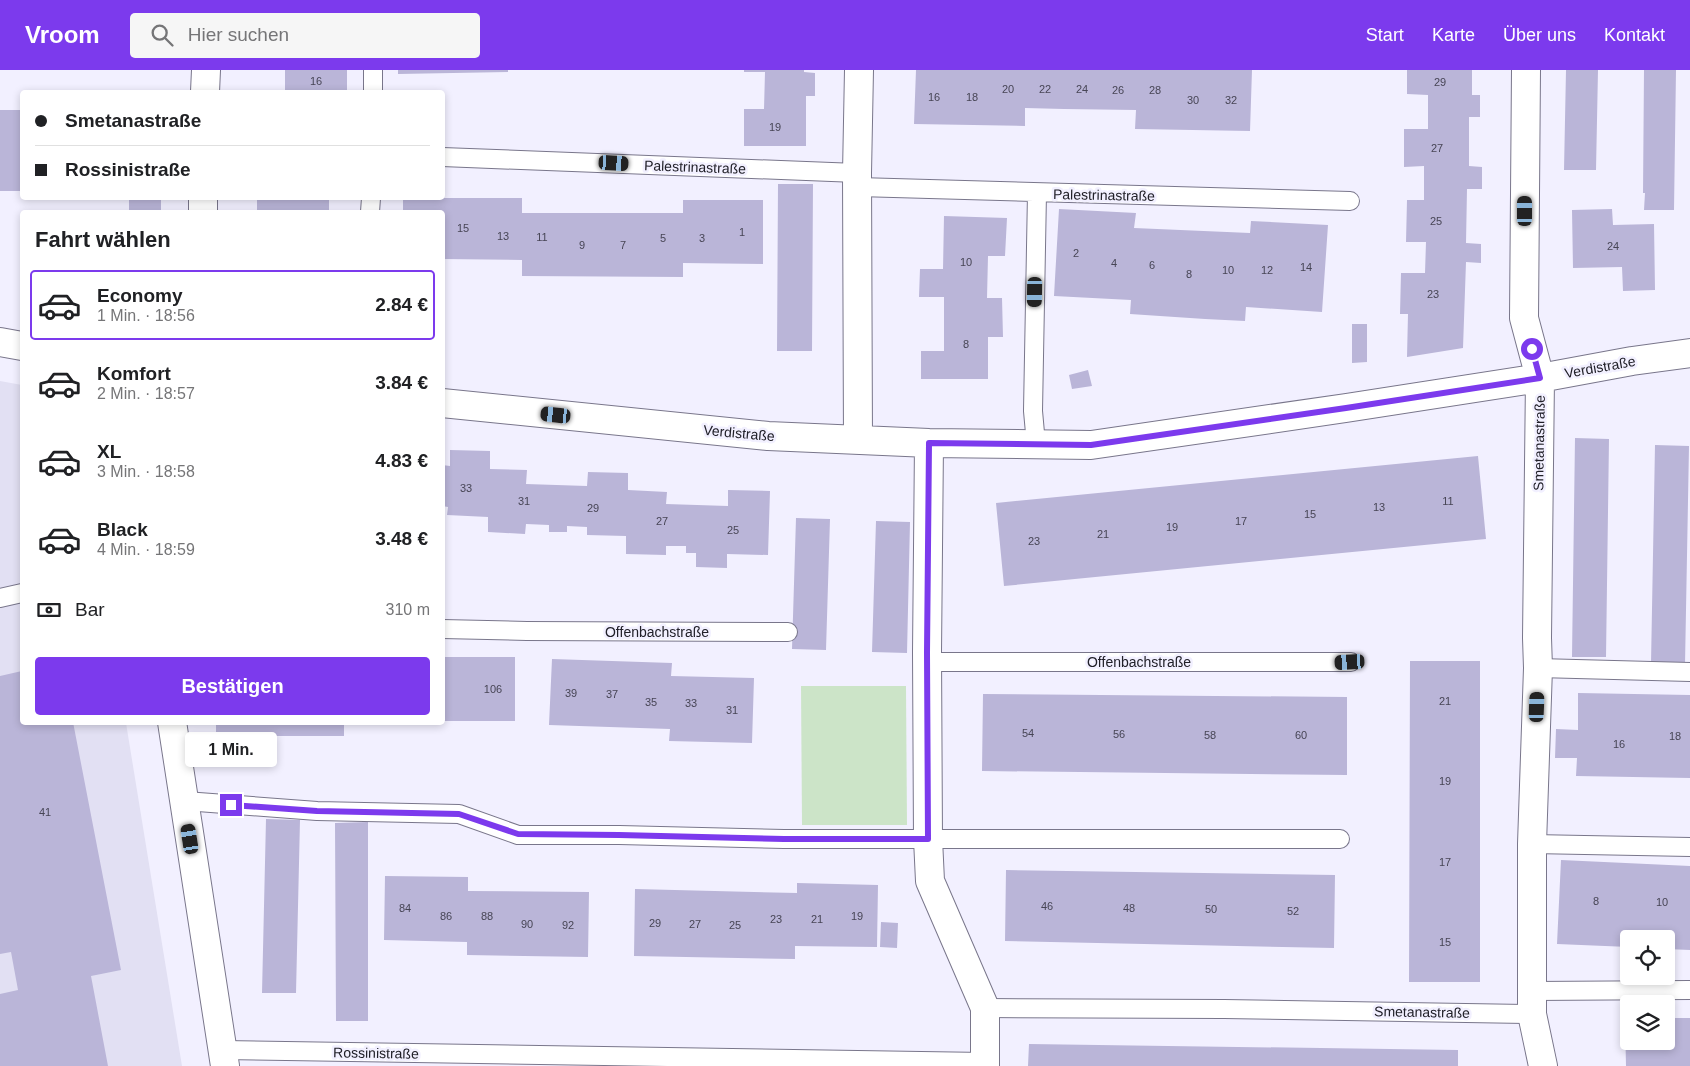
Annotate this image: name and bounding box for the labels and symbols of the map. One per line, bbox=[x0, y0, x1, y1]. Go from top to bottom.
house number: 16 bbox=[310, 75, 322, 87]
house number: 29 bbox=[1434, 76, 1446, 88]
house number: 20 bbox=[1002, 83, 1014, 95]
house number: 22 bbox=[1039, 83, 1051, 95]
house number: 24 bbox=[1076, 83, 1088, 95]
house number: 26 bbox=[1112, 84, 1124, 96]
house number: 28 bbox=[1149, 84, 1161, 96]
house number: 16 bbox=[928, 91, 940, 103]
house number: 18 bbox=[966, 91, 978, 103]
house number: 30 bbox=[1187, 94, 1199, 106]
house number: 32 bbox=[1225, 94, 1237, 106]
house number: 19 bbox=[769, 121, 781, 133]
house number: 27 bbox=[1431, 142, 1443, 154]
car bbox=[598, 155, 629, 171]
street label: Palestrinastraße bbox=[644, 157, 746, 177]
street label: Palestrinastraße bbox=[1053, 186, 1155, 204]
car bbox=[1517, 196, 1532, 226]
house number: 25 bbox=[1430, 215, 1442, 227]
house number: 15 bbox=[457, 222, 469, 234]
house number: 1 bbox=[739, 226, 745, 238]
house number: 13 bbox=[497, 230, 509, 242]
house number: 11 bbox=[536, 231, 548, 243]
house number: 5 bbox=[660, 232, 666, 244]
house number: 3 bbox=[699, 232, 705, 244]
house number: 9 bbox=[579, 239, 585, 251]
house number: 7 bbox=[620, 239, 626, 251]
house number: 24 bbox=[1607, 240, 1619, 252]
house number: 2 bbox=[1073, 247, 1079, 259]
house number: 10 bbox=[960, 256, 972, 268]
house number: 4 bbox=[1111, 257, 1117, 269]
house number: 6 bbox=[1149, 259, 1155, 271]
house number: 14 bbox=[1300, 261, 1312, 273]
house number: 10 bbox=[1222, 264, 1234, 276]
house number: 12 bbox=[1261, 264, 1273, 276]
house number: 8 bbox=[1186, 268, 1192, 280]
car bbox=[1027, 277, 1042, 307]
house number: 23 bbox=[1427, 288, 1439, 300]
house number: 8 bbox=[963, 338, 969, 350]
route start bbox=[1521, 338, 1543, 360]
street label: Verdistraße bbox=[1563, 353, 1637, 381]
street label: Smetanastraße bbox=[1530, 395, 1548, 491]
car bbox=[540, 406, 571, 424]
street label: Verdistraße bbox=[703, 422, 776, 444]
house number: 33 bbox=[460, 482, 472, 494]
house number: 31 bbox=[518, 495, 530, 507]
house number: 11 bbox=[1442, 495, 1454, 507]
house number: 13 bbox=[1373, 501, 1385, 513]
house number: 29 bbox=[587, 502, 599, 514]
house number: 15 bbox=[1304, 508, 1316, 520]
house number: 27 bbox=[656, 515, 668, 527]
house number: 17 bbox=[1235, 515, 1247, 527]
house number: 19 bbox=[1166, 521, 1178, 533]
house number: 25 bbox=[727, 524, 739, 536]
house number: 21 bbox=[1097, 528, 1109, 540]
house number: 23 bbox=[1028, 535, 1040, 547]
street label: Offenbachstraße bbox=[605, 624, 709, 640]
street label: Offenbachstraße bbox=[1087, 654, 1191, 670]
car bbox=[1334, 654, 1365, 670]
house number: 106 bbox=[484, 683, 502, 695]
house number: 39 bbox=[565, 687, 577, 699]
house number: 37 bbox=[606, 688, 618, 700]
car bbox=[1528, 692, 1545, 722]
house number: 21 bbox=[1439, 695, 1451, 707]
house number: 35 bbox=[645, 696, 657, 708]
house number: 33 bbox=[685, 697, 697, 709]
house number: 31 bbox=[726, 704, 738, 716]
house number: 54 bbox=[1022, 727, 1034, 739]
house number: 56 bbox=[1113, 728, 1125, 740]
house number: 58 bbox=[1204, 729, 1216, 741]
house number: 60 bbox=[1295, 729, 1307, 741]
house number: 18 bbox=[1669, 730, 1681, 742]
callout: 1 Min. bbox=[185, 732, 277, 768]
house number: 16 bbox=[1613, 738, 1625, 750]
house number: 19 bbox=[1439, 775, 1451, 787]
route end bbox=[220, 794, 242, 816]
house number: 41 bbox=[39, 806, 51, 818]
car bbox=[180, 823, 199, 855]
house number: 17 bbox=[1439, 856, 1451, 868]
house number: 8 bbox=[1593, 895, 1599, 907]
house number: 10 bbox=[1656, 896, 1668, 908]
house number: 46 bbox=[1041, 900, 1053, 912]
house number: 84 bbox=[399, 902, 411, 914]
house number: 48 bbox=[1123, 902, 1135, 914]
house number: 50 bbox=[1205, 903, 1217, 915]
house number: 52 bbox=[1287, 905, 1299, 917]
house number: 86 bbox=[440, 910, 452, 922]
house number: 88 bbox=[481, 910, 493, 922]
house number: 19 bbox=[851, 910, 863, 922]
house number: 23 bbox=[770, 913, 782, 925]
house number: 21 bbox=[811, 913, 823, 925]
house number: 29 bbox=[649, 917, 661, 929]
house number: 90 bbox=[521, 918, 533, 930]
house number: 27 bbox=[689, 918, 701, 930]
house number: 92 bbox=[562, 919, 574, 931]
house number: 25 bbox=[729, 919, 741, 931]
house number: 15 bbox=[1439, 936, 1451, 948]
street label: Smetanastraße bbox=[1374, 1003, 1470, 1021]
street label: Rossinistraße bbox=[333, 1044, 419, 1062]

